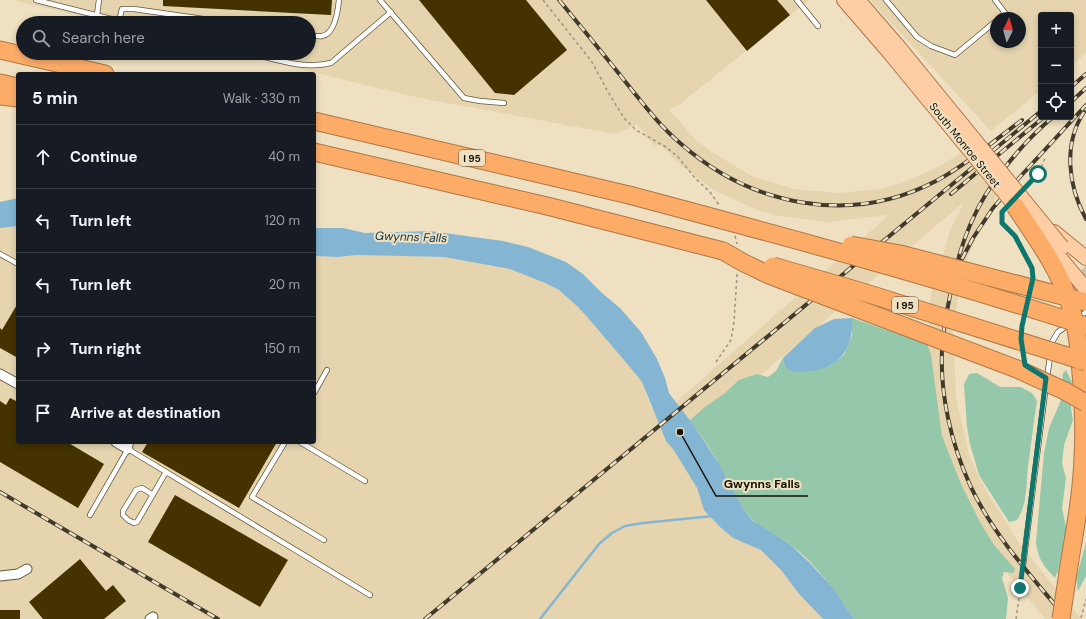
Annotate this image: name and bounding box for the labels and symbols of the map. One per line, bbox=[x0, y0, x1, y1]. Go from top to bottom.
north arrow bbox=[990, 12, 1026, 48]
street label: South Monroe Street bbox=[926, 100, 1004, 190]
road number: I 95 bbox=[459, 150, 485, 166]
route start bbox=[1029, 165, 1047, 183]
water label: Gwynns Falls bbox=[375, 228, 447, 246]
road number: I 95 bbox=[892, 297, 918, 313]
callout: Gwynns Falls bbox=[716, 472, 808, 496]
text: Gwynns Falls bbox=[724, 476, 800, 492]
route end bbox=[1011, 579, 1029, 597]

